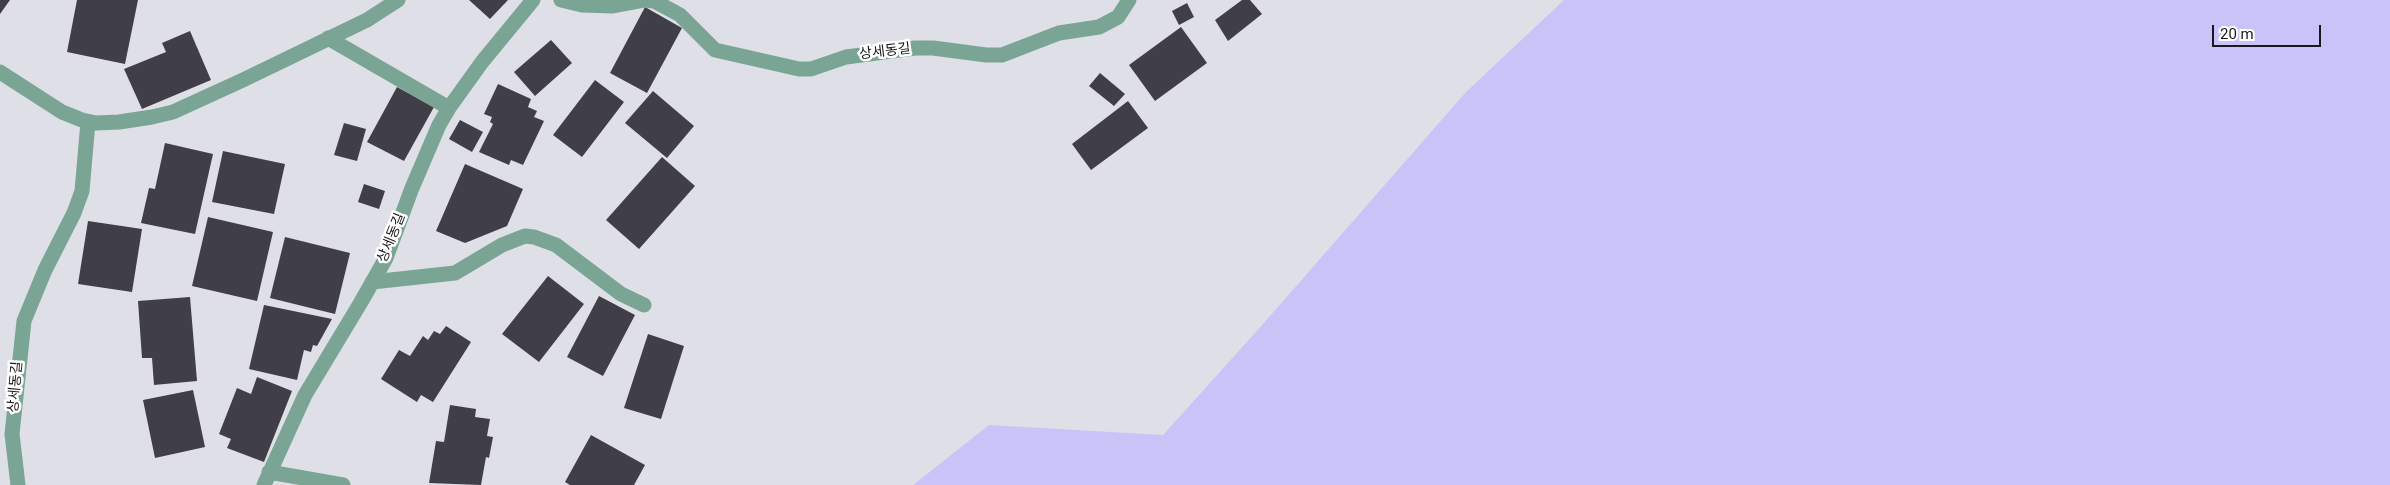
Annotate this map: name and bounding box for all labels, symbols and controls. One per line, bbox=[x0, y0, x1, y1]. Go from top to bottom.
scale bar bbox=[2215, 15, 2324, 47]
text: 20 m bbox=[2220, 25, 2254, 43]
street label: 상세동길 bbox=[858, 41, 912, 63]
street label: 상세동길 bbox=[375, 211, 409, 265]
street label: 상세동길 bbox=[5, 361, 27, 413]

